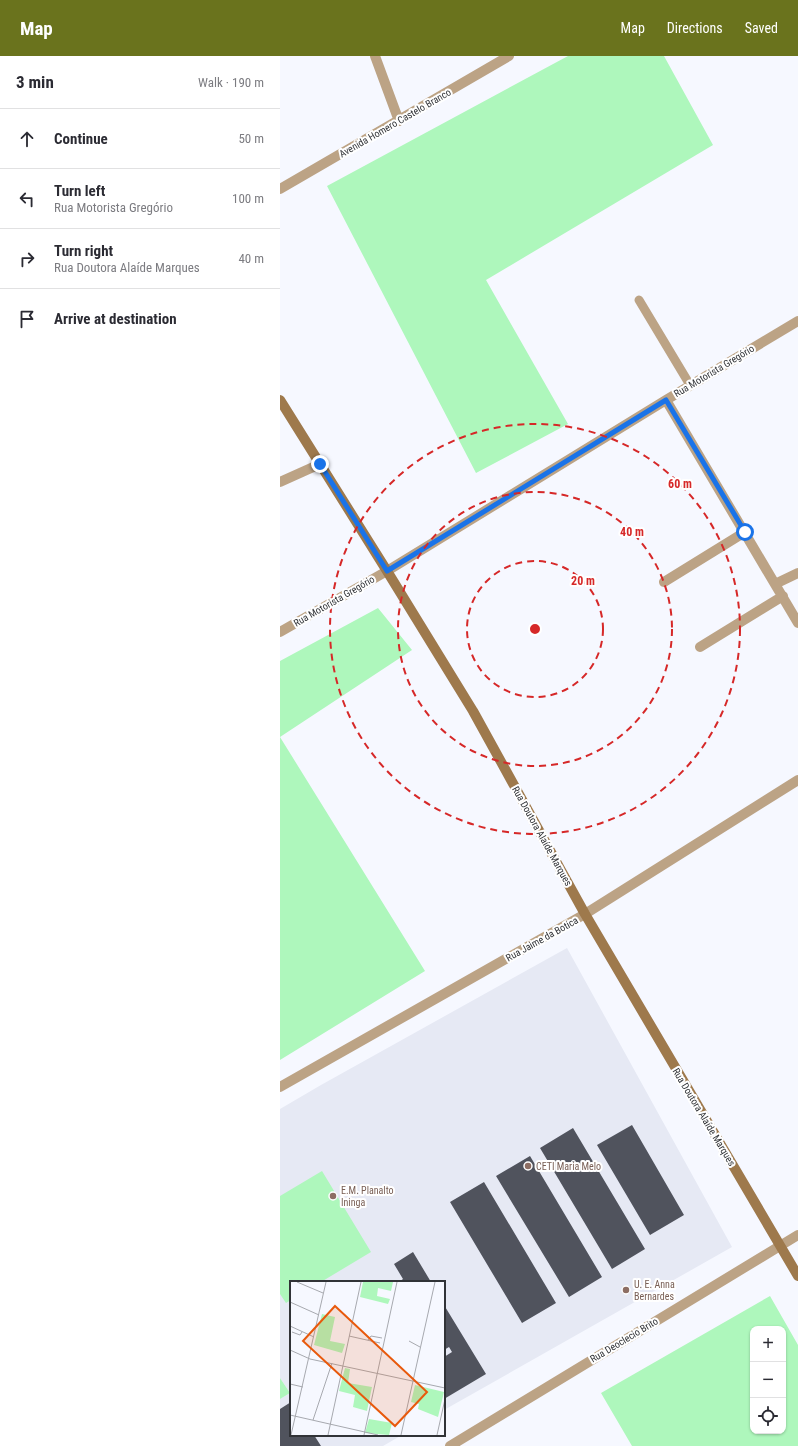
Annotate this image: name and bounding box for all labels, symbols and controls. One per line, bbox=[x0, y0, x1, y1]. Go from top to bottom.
text: Map bbox=[20, 17, 53, 40]
text: Map bbox=[621, 20, 645, 36]
text: Directions bbox=[667, 20, 723, 36]
text: Saved bbox=[745, 20, 778, 36]
text: 3 min bbox=[16, 72, 54, 92]
text: Walk · 190 m bbox=[198, 75, 264, 90]
street label: Avenida Homero Castelo Branco bbox=[337, 86, 453, 160]
icon: ahead bbox=[16, 128, 38, 150]
text: Continue bbox=[54, 130, 108, 148]
text: 50 m bbox=[238, 131, 264, 146]
text: Turn left bbox=[54, 182, 105, 200]
icon: left bbox=[16, 188, 38, 210]
text: 100 m bbox=[232, 191, 264, 206]
text: Rua Motorista Gregório bbox=[54, 200, 173, 215]
text: Turn right bbox=[54, 242, 113, 260]
icon: right bbox=[16, 248, 38, 270]
text: 40 m bbox=[238, 251, 264, 266]
text: Rua Doutora Alaíde Marques bbox=[54, 260, 200, 275]
icon: arrive bbox=[16, 308, 38, 330]
text: Arrive at destination bbox=[54, 310, 177, 328]
street label: Rua Motorista Gregório bbox=[672, 343, 756, 399]
route end bbox=[311, 455, 329, 473]
text: 60 m bbox=[668, 477, 692, 491]
route start bbox=[736, 523, 754, 541]
text: 40 m bbox=[620, 525, 644, 539]
street label: Rua Motorista Gregório bbox=[292, 573, 376, 629]
text: 20 m bbox=[571, 574, 595, 588]
centre of rings bbox=[528, 622, 542, 636]
street label: Rua Doutora Alaíde Marques bbox=[510, 784, 574, 888]
street label: Rua Jaime da Botica bbox=[504, 914, 580, 963]
street label: Rua Doutora Alaíde Marques bbox=[670, 1066, 738, 1168]
marker: CETI Maria Melo bbox=[523, 1161, 533, 1171]
place label: CETI Maria Melo bbox=[536, 1161, 601, 1172]
place label: E.M. Planalto Ininga bbox=[341, 1185, 394, 1208]
marker: E.M. Planalto Ininga bbox=[328, 1191, 338, 1201]
place label: U. E. Anna Bernardes bbox=[634, 1279, 675, 1302]
inset map bbox=[290, 1281, 445, 1436]
marker: U. E. Anna Bernardes bbox=[621, 1285, 631, 1295]
street label: Rua Deoclecio Brito bbox=[588, 1315, 660, 1365]
map controls bbox=[750, 1326, 786, 1434]
button: + bbox=[750, 1326, 786, 1362]
button: − bbox=[750, 1362, 786, 1398]
button: locate bbox=[750, 1398, 786, 1434]

